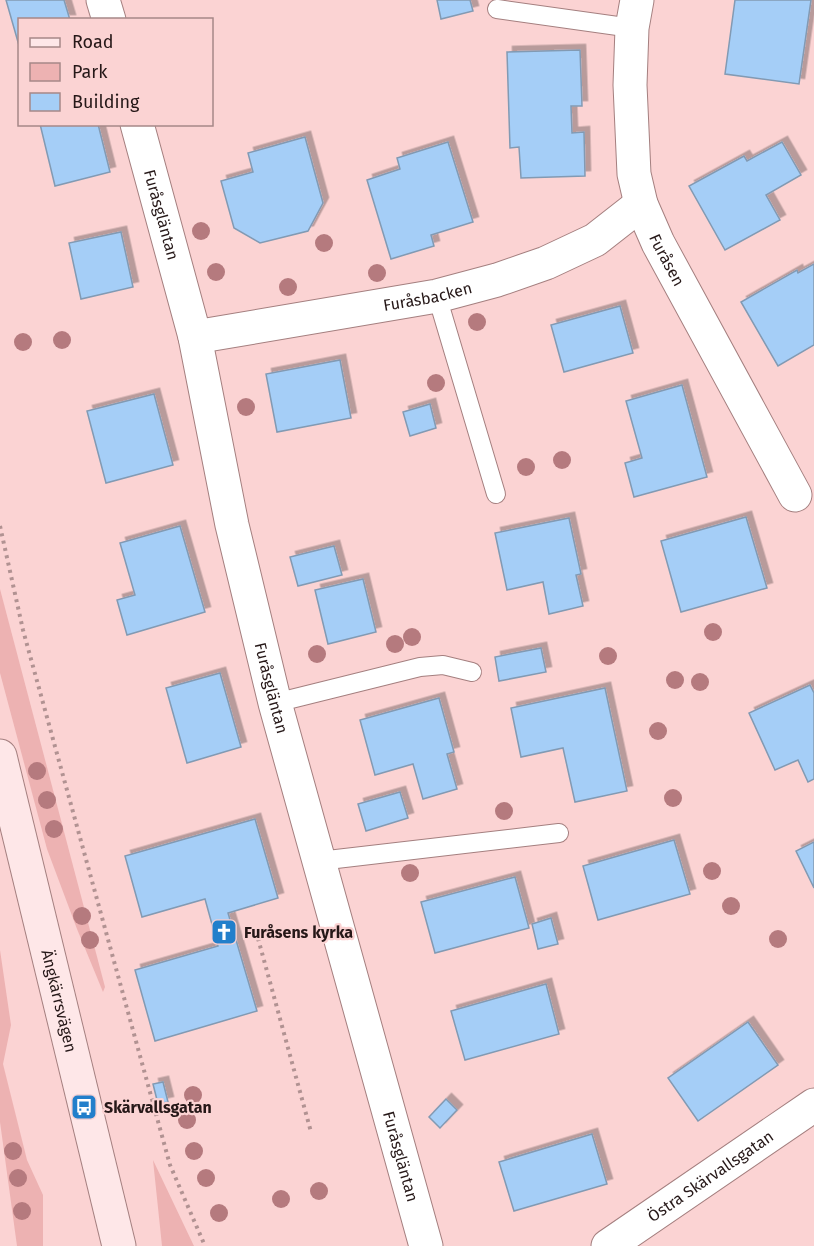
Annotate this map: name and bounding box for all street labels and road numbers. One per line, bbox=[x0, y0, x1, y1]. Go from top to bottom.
street label: Furåsgläntan bbox=[140, 167, 183, 262]
street label: Furåsen bbox=[645, 231, 688, 289]
street label: Furåsbacken bbox=[382, 278, 474, 315]
street label: Furåsgläntan bbox=[251, 641, 292, 736]
street label: Ängkärrsvägen bbox=[37, 948, 81, 1054]
street label: Furåsgläntan bbox=[379, 1109, 422, 1204]
street label: Östra Skärvallsgatan bbox=[644, 1127, 777, 1226]

